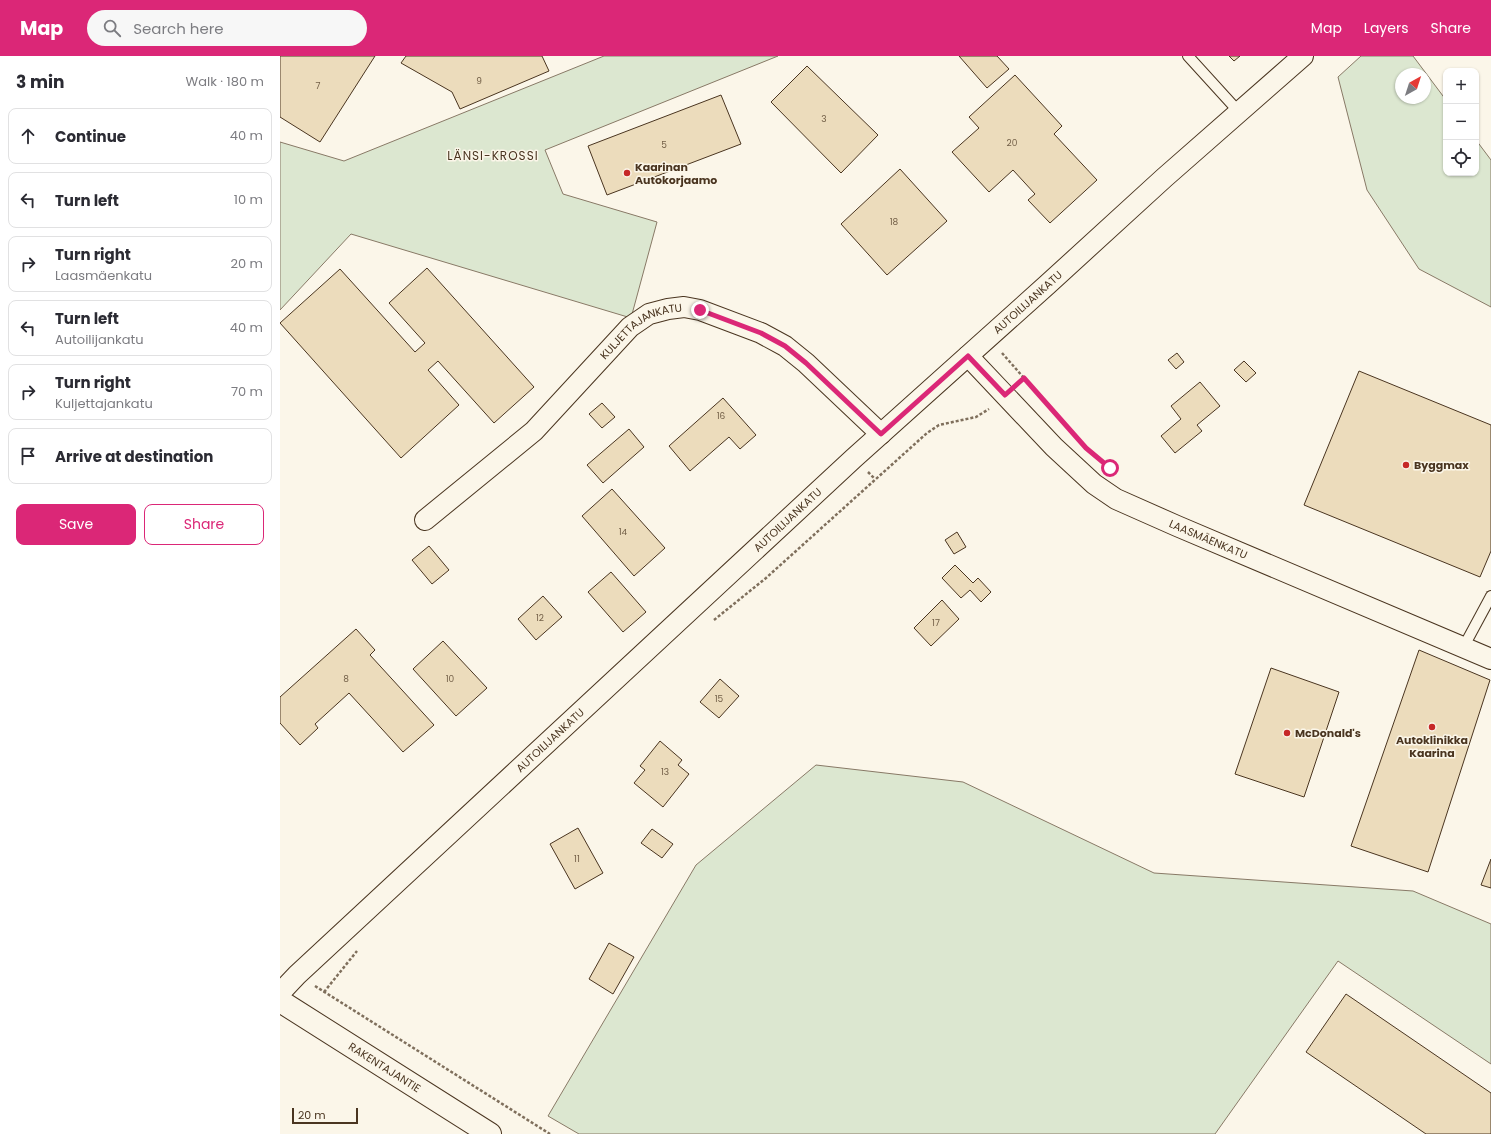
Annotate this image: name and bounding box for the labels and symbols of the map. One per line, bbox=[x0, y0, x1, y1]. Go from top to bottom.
north arrow bbox=[1395, 68, 1431, 104]
house number: 9 bbox=[476, 75, 482, 87]
house number: 7 bbox=[316, 80, 321, 92]
house number: 3 bbox=[821, 113, 827, 125]
house number: 20 bbox=[1007, 137, 1018, 149]
house number: 5 bbox=[661, 139, 667, 151]
district label: LÄNSI-KROSSI bbox=[447, 147, 539, 164]
place label: Kaarinan Autokorjaamo bbox=[635, 159, 717, 188]
marker: Kaarinan Autokorjaamo bbox=[622, 168, 632, 178]
house number: 18 bbox=[890, 216, 899, 228]
street label: AUTOILIJANKATU bbox=[990, 267, 1066, 338]
street label: KULJETTAJANKATU bbox=[596, 299, 683, 363]
route end bbox=[691, 301, 709, 319]
house number: 16 bbox=[717, 410, 726, 422]
place label: Byggmax bbox=[1414, 457, 1469, 473]
route start bbox=[1101, 459, 1119, 477]
marker: Byggmax bbox=[1401, 460, 1411, 470]
street label: AUTOILIJANKATU bbox=[750, 484, 825, 556]
street label: LAASMÄENKATU bbox=[1167, 515, 1250, 563]
house number: 14 bbox=[619, 526, 628, 538]
house number: 12 bbox=[536, 612, 544, 624]
house number: 17 bbox=[932, 617, 940, 629]
house number: 8 bbox=[343, 673, 349, 685]
house number: 10 bbox=[446, 673, 455, 685]
house number: 15 bbox=[715, 693, 724, 705]
street label: AUTOILIJANKATU bbox=[512, 704, 588, 776]
marker: Autoklinikka Kaarina bbox=[1427, 722, 1437, 732]
place label: McDonald's bbox=[1295, 725, 1361, 741]
marker: McDonald's bbox=[1282, 728, 1292, 738]
place label: Autoklinikka Kaarina bbox=[1396, 732, 1468, 761]
house number: 13 bbox=[661, 766, 669, 778]
house number: 11 bbox=[574, 853, 580, 865]
street label: RAKENTAJANTIE bbox=[345, 1038, 424, 1096]
scale bar bbox=[292, 1106, 358, 1125]

